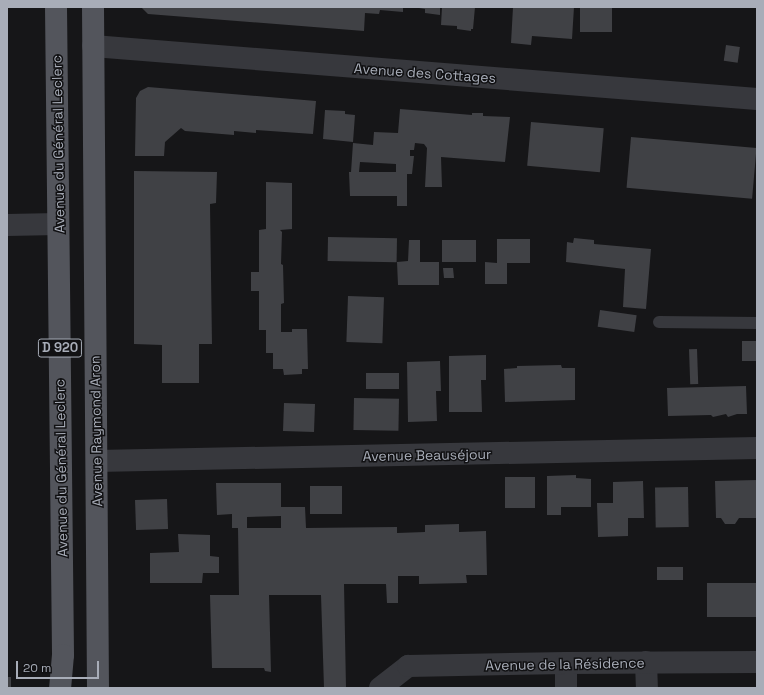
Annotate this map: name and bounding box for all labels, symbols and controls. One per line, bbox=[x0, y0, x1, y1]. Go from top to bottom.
street label: Avenue du Général Leclerc bbox=[48, 55, 68, 233]
street label: Avenue des Cottages bbox=[353, 60, 497, 86]
road number: D 920 bbox=[37, 337, 83, 359]
street label: Avenue Raymond Aron bbox=[86, 355, 106, 507]
street label: Avenue du Général Leclerc bbox=[51, 379, 71, 557]
street label: Avenue Beauséjour bbox=[363, 445, 491, 465]
scale bar bbox=[18, 653, 101, 679]
street label: Avenue de la Résidence bbox=[485, 654, 645, 674]
text: 20 m bbox=[23, 660, 51, 676]

